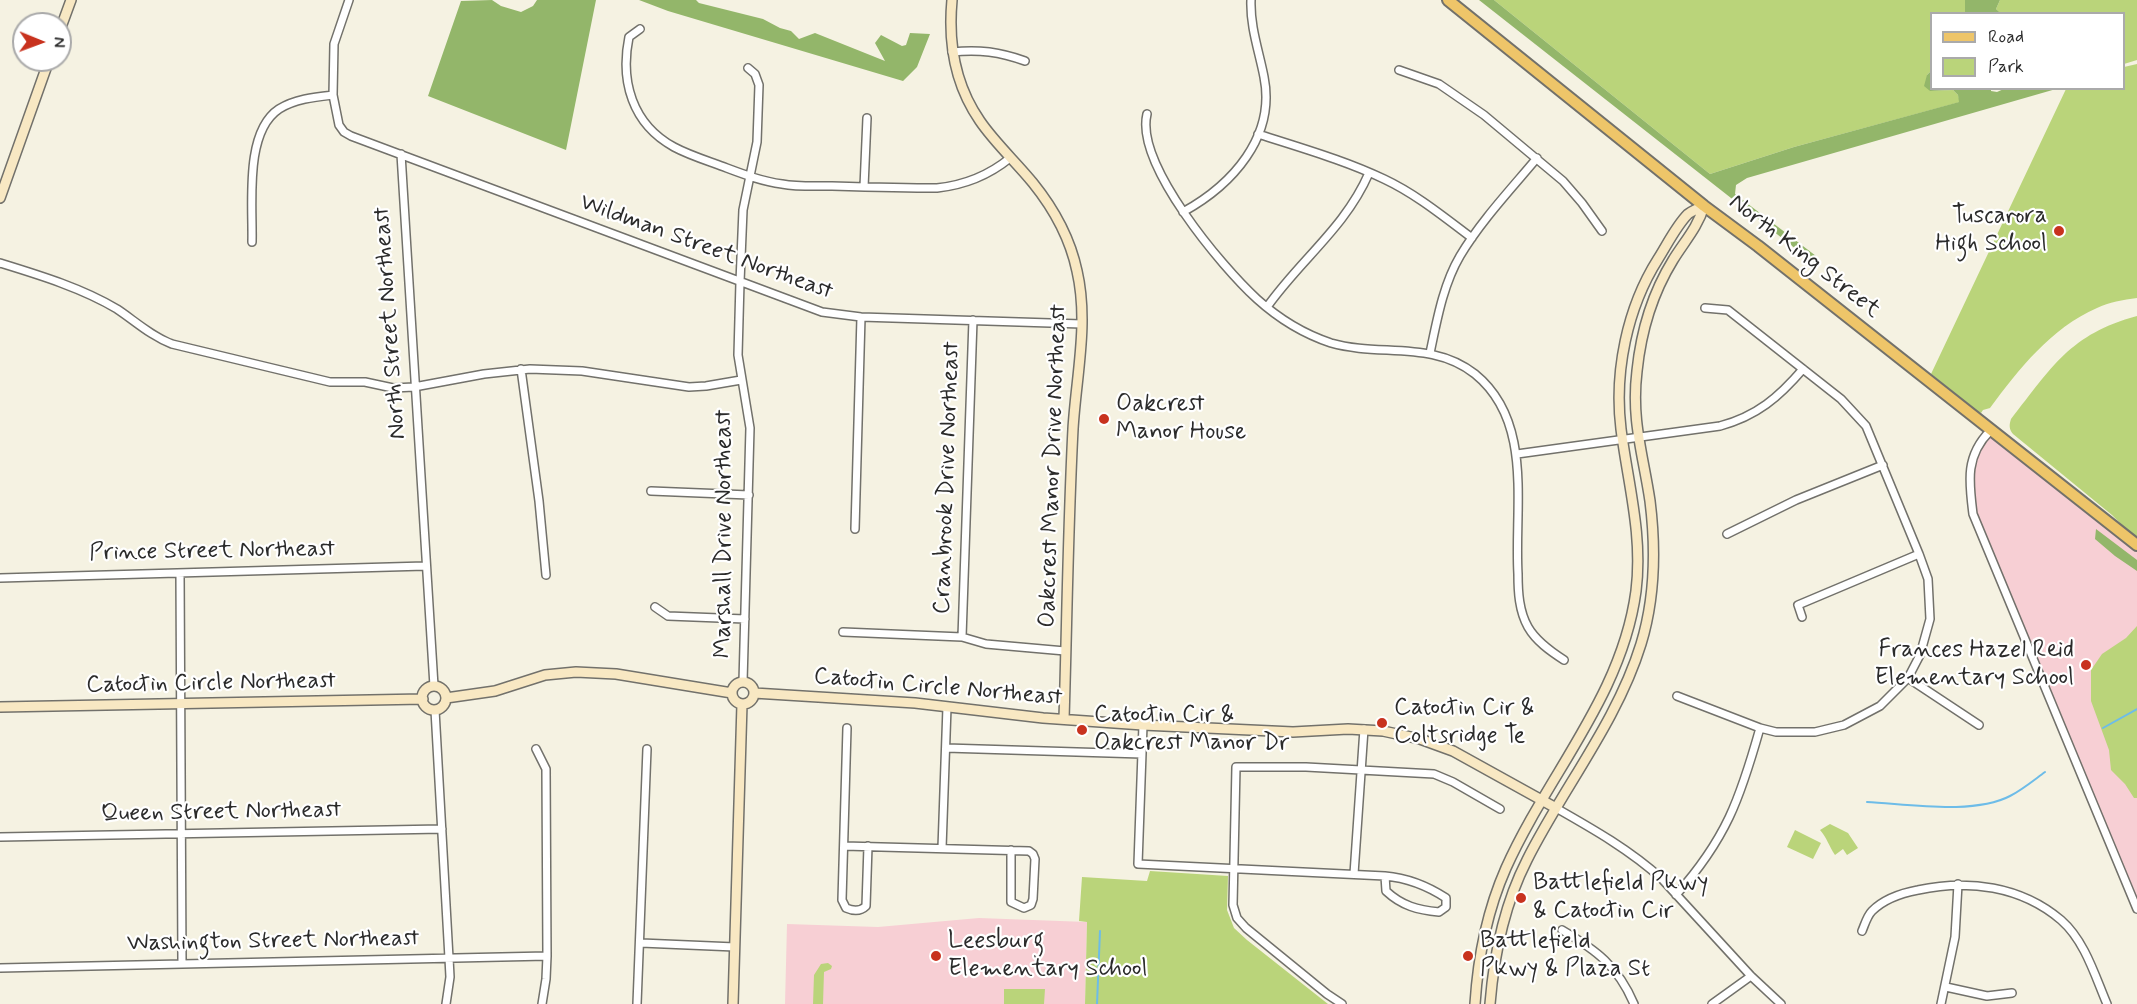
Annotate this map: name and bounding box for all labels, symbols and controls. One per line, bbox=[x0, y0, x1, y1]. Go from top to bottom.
north arrow bbox=[12, 12, 72, 72]
legend bbox=[1930, 12, 2125, 90]
text: Road bbox=[1988, 25, 2024, 49]
text: N bbox=[48, 37, 69, 48]
text: Park bbox=[1988, 55, 2024, 79]
street label: Wildman Street Northeast bbox=[576, 189, 836, 307]
street label: North King Street bbox=[1722, 189, 1886, 325]
place label: Tuscarora High School bbox=[1935, 203, 2047, 259]
street label: North Street Northeast bbox=[369, 206, 413, 440]
marker: Tuscarora High School bbox=[2052, 224, 2066, 238]
street label: Oakcrest Manor Drive Northeast bbox=[1034, 304, 1074, 628]
street label: Cranbrook Drive Northeast bbox=[929, 341, 967, 615]
place label: Oakcrest Manor House bbox=[1116, 391, 1246, 447]
street label: Marshall Drive Northeast bbox=[711, 409, 739, 659]
marker: Oakcrest Manor House bbox=[1097, 412, 1111, 426]
street label: Prince Street Northeast bbox=[89, 535, 335, 569]
place label: Frances Hazel Reid Elementary School bbox=[1875, 637, 2074, 693]
marker: Frances Hazel Reid Elementary School bbox=[2079, 658, 2093, 672]
street label: Catoctin Circle Northeast bbox=[812, 663, 1064, 713]
street label: Catoctin Circle Northeast bbox=[86, 667, 336, 701]
place label: Catoctin Cir & Coltsridge Te bbox=[1394, 695, 1535, 751]
place label: Catoctin Cir & Oakcrest Manor Dr bbox=[1094, 702, 1289, 758]
marker: Catoctin Cir & Coltsridge Te bbox=[1375, 716, 1389, 730]
marker: Catoctin Cir & Oakcrest Manor Dr bbox=[1075, 723, 1089, 737]
street label: Queen Street Northeast bbox=[101, 797, 341, 829]
place label: Battlefield Pkwy & Catoctin Cir bbox=[1533, 870, 1708, 926]
marker: Battlefield Pkwy & Catoctin Cir bbox=[1514, 891, 1528, 905]
street label: Washington Street Northeast bbox=[127, 925, 419, 959]
place label: Leesburg Elementary School bbox=[948, 928, 1147, 984]
place label: Battlefield Pkwy & Plaza St bbox=[1480, 928, 1650, 984]
marker: Leesburg Elementary School bbox=[929, 949, 943, 963]
marker: Battlefield Pkwy & Plaza St bbox=[1461, 949, 1475, 963]

